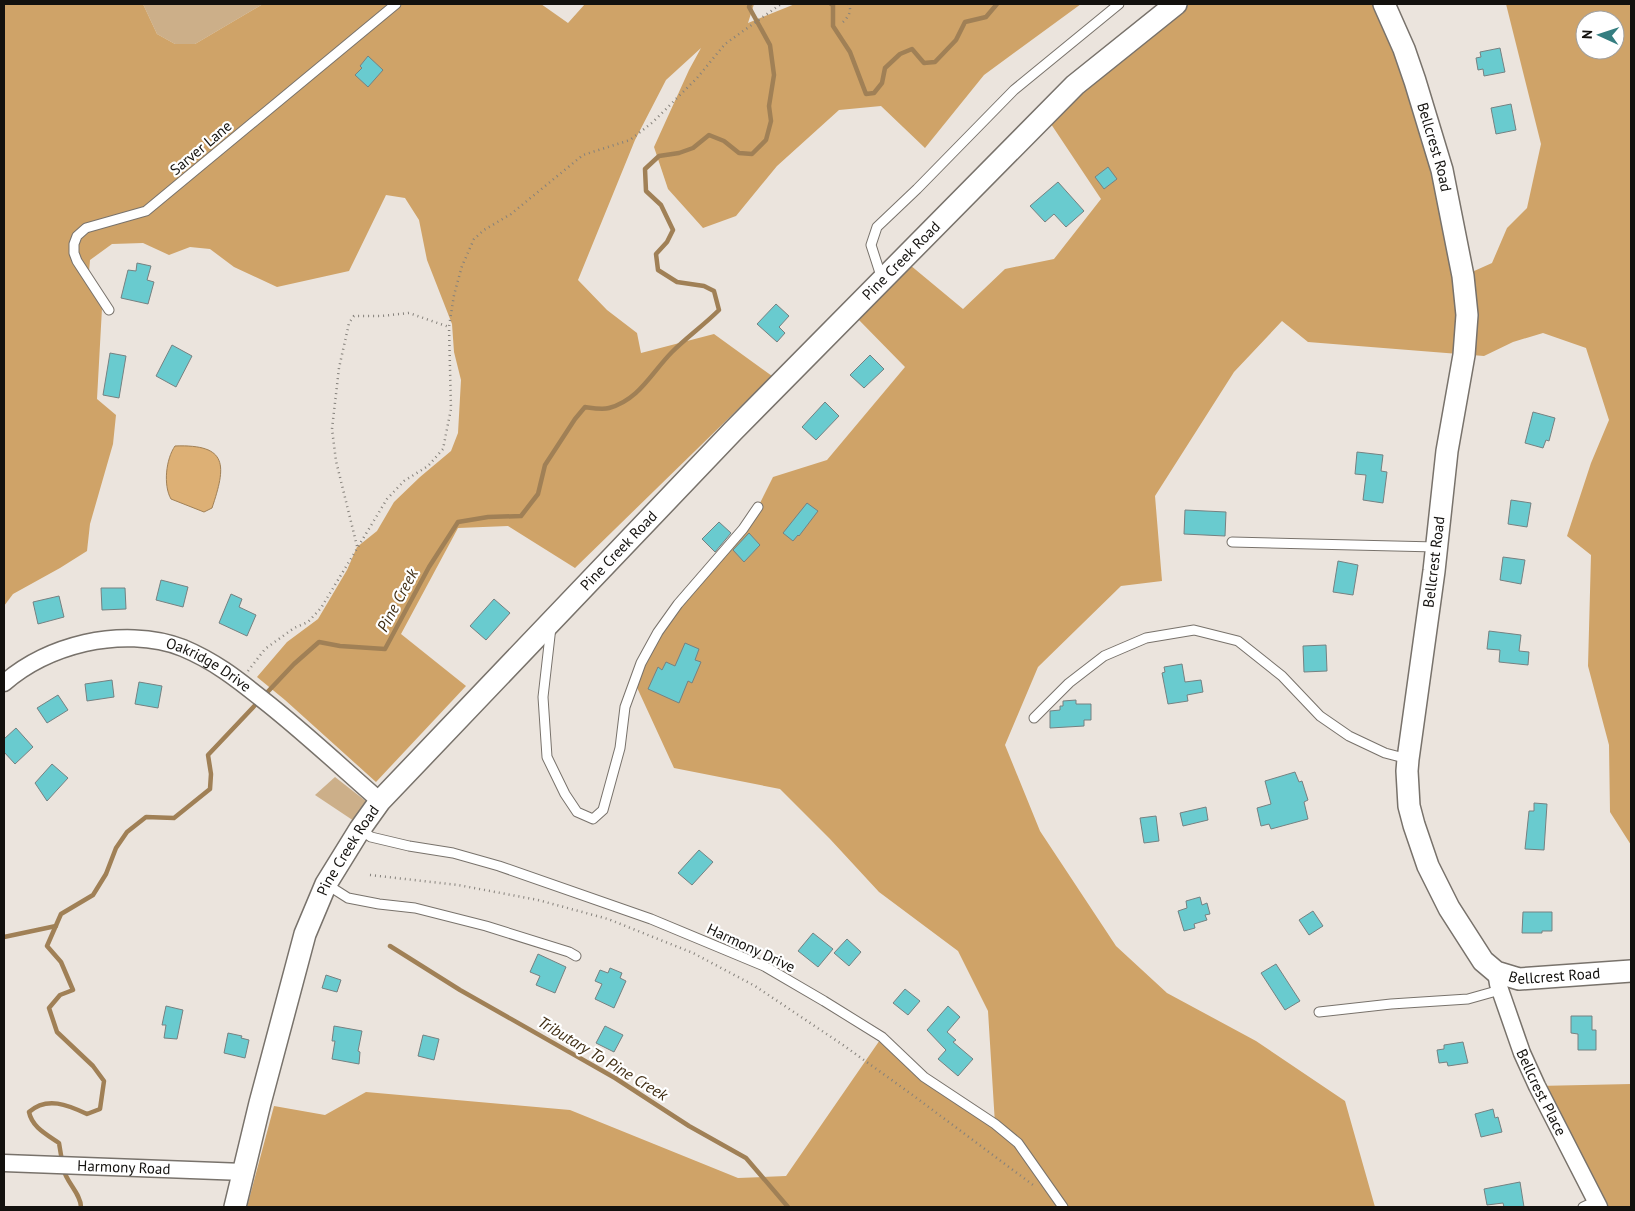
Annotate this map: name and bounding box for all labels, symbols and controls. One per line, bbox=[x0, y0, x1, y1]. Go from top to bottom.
north arrow bbox=[1575, 10, 1625, 60]
text: N bbox=[1578, 29, 1596, 39]
street label: Bellcrest Road bbox=[1413, 100, 1456, 193]
street label: Sarver Lane bbox=[166, 116, 236, 179]
street label: Pine Creek Road bbox=[858, 217, 944, 304]
street label: Pine Creek Road bbox=[576, 506, 661, 594]
street label: Bellcrest Road bbox=[1418, 515, 1449, 609]
water label: Pine Creek bbox=[372, 565, 422, 635]
street label: Oakridge Drive bbox=[164, 633, 255, 696]
street label: Pine Creek Road bbox=[312, 801, 383, 898]
street label: Harmony Drive bbox=[704, 919, 798, 976]
street label: Bellcrest Road bbox=[1506, 963, 1601, 988]
water label: Tributary To Pine Creek bbox=[534, 1011, 672, 1105]
street label: Bellcrest Place bbox=[1512, 1046, 1571, 1139]
street label: Harmony Road bbox=[77, 1156, 171, 1178]

